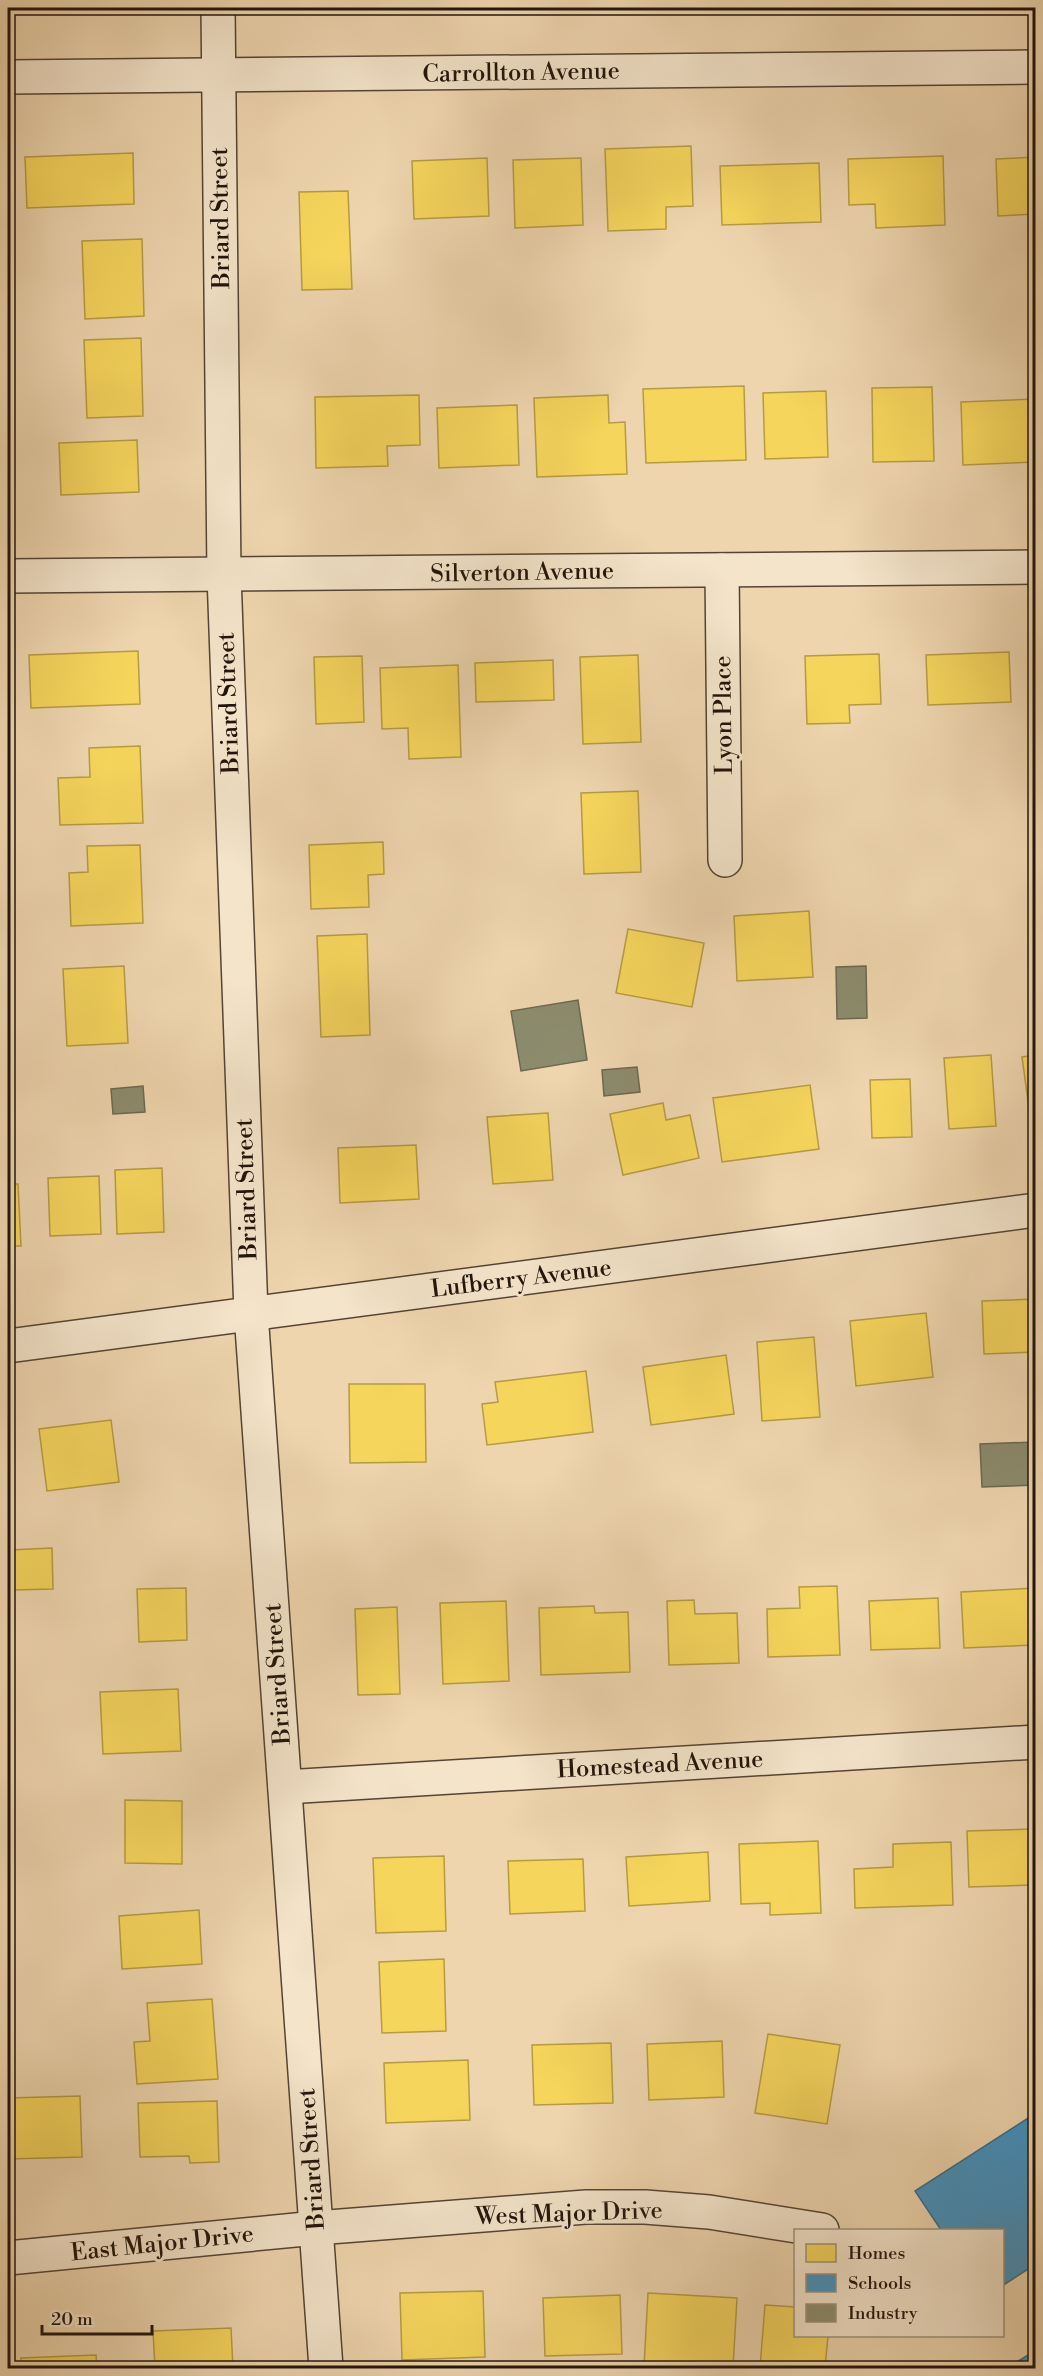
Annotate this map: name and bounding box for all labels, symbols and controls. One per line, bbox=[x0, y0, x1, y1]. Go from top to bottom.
street label: Carrollton Avenue bbox=[422, 56, 620, 90]
street label: Briard Street bbox=[205, 146, 237, 290]
street label: Silverton Avenue bbox=[430, 556, 614, 590]
street label: Briard Street bbox=[212, 631, 246, 775]
street label: Lyon Place bbox=[708, 655, 740, 775]
street label: Briard Street bbox=[230, 1117, 264, 1261]
street label: Lufberry Avenue bbox=[429, 1253, 613, 1305]
street label: Briard Street bbox=[258, 1602, 298, 1747]
street label: Homestead Avenue bbox=[556, 1745, 764, 1785]
street label: Briard Street bbox=[292, 2087, 332, 2232]
street label: West Major Drive bbox=[474, 2196, 663, 2232]
street label: East Major Drive bbox=[69, 2219, 255, 2269]
legend bbox=[794, 2229, 1004, 2337]
text: Homes bbox=[848, 2242, 905, 2265]
text: Schools bbox=[848, 2272, 912, 2295]
scale bar bbox=[42, 2298, 152, 2336]
text: Industry bbox=[848, 2302, 918, 2325]
text: 20 m bbox=[51, 2308, 93, 2331]

